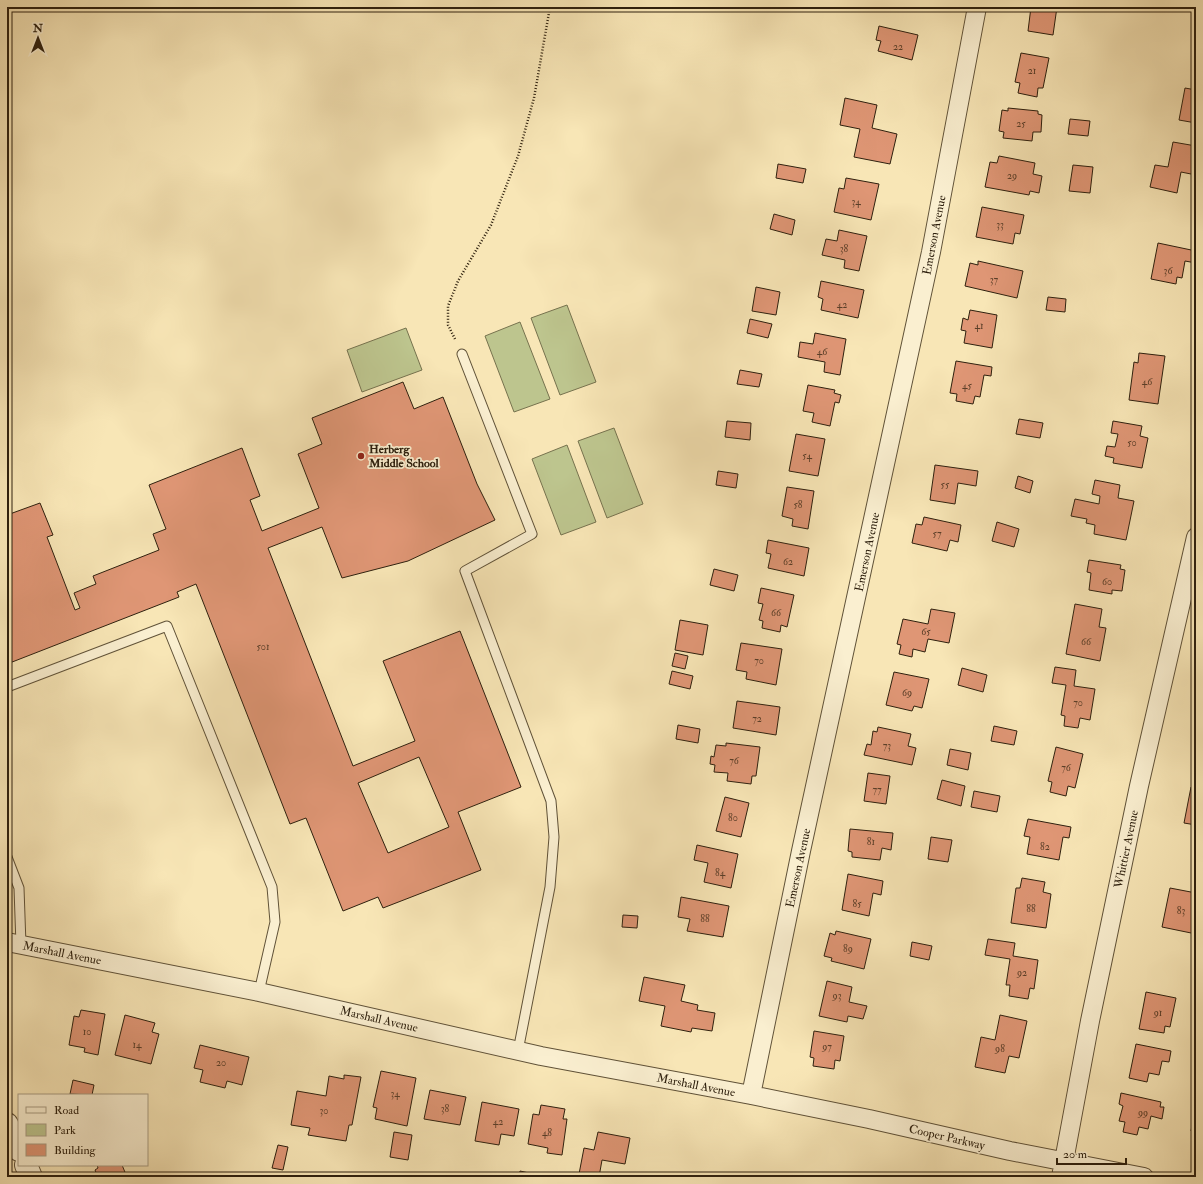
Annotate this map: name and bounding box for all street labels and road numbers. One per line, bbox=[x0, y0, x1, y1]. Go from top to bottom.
street label: Emerson Avenue bbox=[919, 194, 950, 276]
street label: Emerson Avenue bbox=[852, 511, 883, 593]
street label: Whittier Avenue bbox=[1111, 809, 1142, 890]
street label: Emerson Avenue bbox=[783, 827, 814, 909]
street label: Marshall Avenue bbox=[21, 939, 102, 968]
street label: Marshall Avenue bbox=[338, 1003, 419, 1036]
street label: Marshall Avenue bbox=[655, 1071, 736, 1100]
street label: Cooper Parkway bbox=[907, 1121, 987, 1154]

